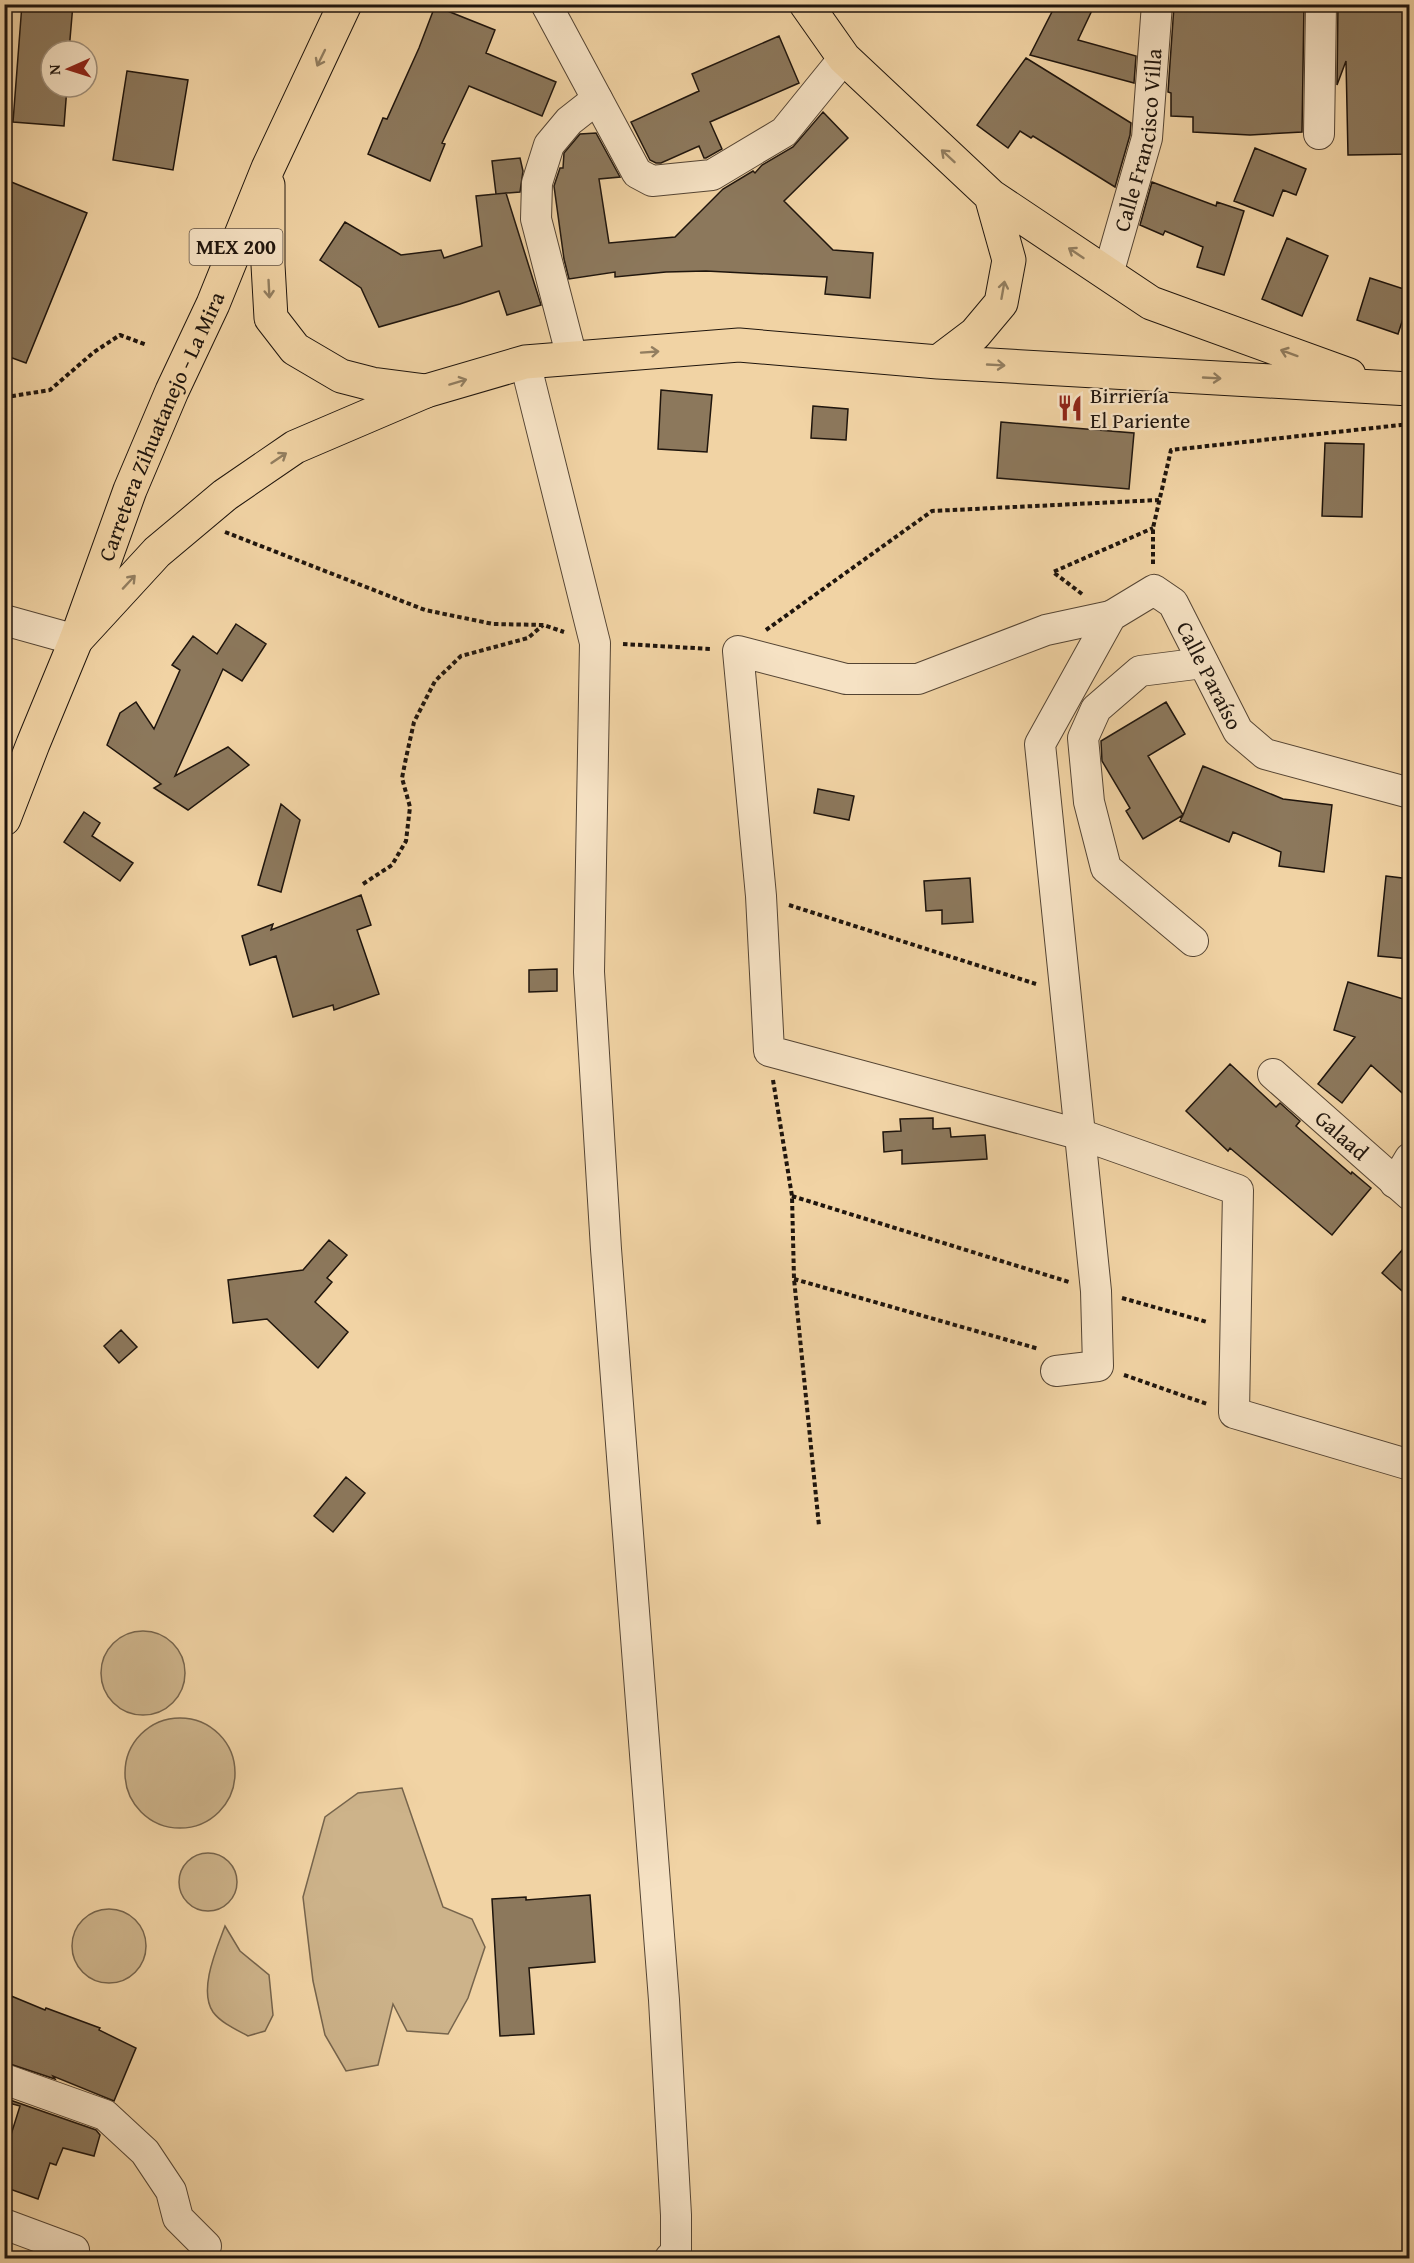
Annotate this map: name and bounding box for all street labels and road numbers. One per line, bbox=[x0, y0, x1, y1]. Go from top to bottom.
street label: Calle Francisco Villa bbox=[1105, 47, 1170, 235]
road number: MEX 200 bbox=[190, 229, 282, 265]
street label: Carretera Zihuatanejo - La Mira bbox=[90, 286, 233, 565]
street label: Calle Paraíso bbox=[1169, 616, 1251, 735]
street label: Galaad bbox=[1308, 1102, 1376, 1168]

